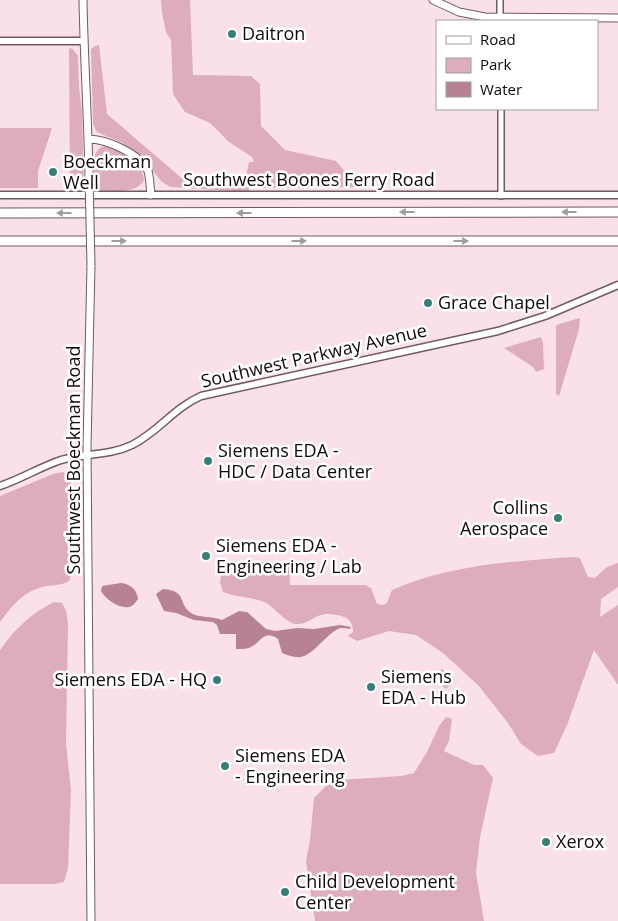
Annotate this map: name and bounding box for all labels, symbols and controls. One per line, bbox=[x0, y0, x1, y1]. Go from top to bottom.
legend bbox=[436, 20, 598, 110]
place label: Daitron bbox=[242, 21, 305, 45]
marker: Daitron bbox=[226, 28, 238, 40]
text: Road bbox=[480, 29, 516, 49]
text: Park bbox=[480, 54, 511, 74]
text: Water bbox=[480, 79, 522, 99]
place label: Boeckman Well bbox=[63, 149, 151, 194]
marker: Boeckman Well bbox=[47, 166, 59, 178]
street label: Southwest Boones Ferry Road bbox=[183, 167, 435, 191]
one-way arrow bbox=[399, 208, 415, 216]
one-way arrow bbox=[561, 208, 577, 216]
one-way arrow bbox=[56, 209, 72, 217]
one-way arrow bbox=[236, 209, 252, 217]
one-way arrow bbox=[111, 237, 127, 245]
one-way arrow bbox=[291, 237, 307, 245]
one-way arrow bbox=[453, 237, 469, 245]
place label: Grace Chapel bbox=[438, 290, 550, 314]
marker: Grace Chapel bbox=[422, 297, 434, 309]
street label: Southwest Parkway Avenue bbox=[199, 317, 429, 393]
street label: Southwest Boeckman Road bbox=[61, 346, 85, 574]
place label: Siemens EDA - HDC / Data Center bbox=[218, 438, 373, 483]
marker: Siemens EDA - HDC / Data Center bbox=[202, 455, 214, 467]
place label: Collins Aerospace bbox=[460, 495, 548, 540]
marker: Collins Aerospace bbox=[552, 512, 564, 524]
place label: Siemens EDA - Engineering / Lab bbox=[216, 533, 362, 578]
marker: Siemens EDA - Engineering / Lab bbox=[200, 550, 212, 562]
place label: Siemens EDA - Hub bbox=[381, 664, 466, 709]
place label: Siemens EDA - HQ bbox=[55, 667, 207, 691]
marker: Siemens EDA - HQ bbox=[211, 674, 223, 686]
marker: Siemens EDA - Hub bbox=[365, 681, 377, 693]
place label: Siemens EDA - Engineering bbox=[235, 743, 346, 788]
marker: Siemens EDA - Engineering bbox=[219, 760, 231, 772]
place label: Xerox bbox=[556, 829, 605, 853]
marker: Xerox bbox=[540, 836, 552, 848]
place label: Child Development Center bbox=[295, 869, 455, 914]
marker: Child Development Center bbox=[279, 886, 291, 898]

